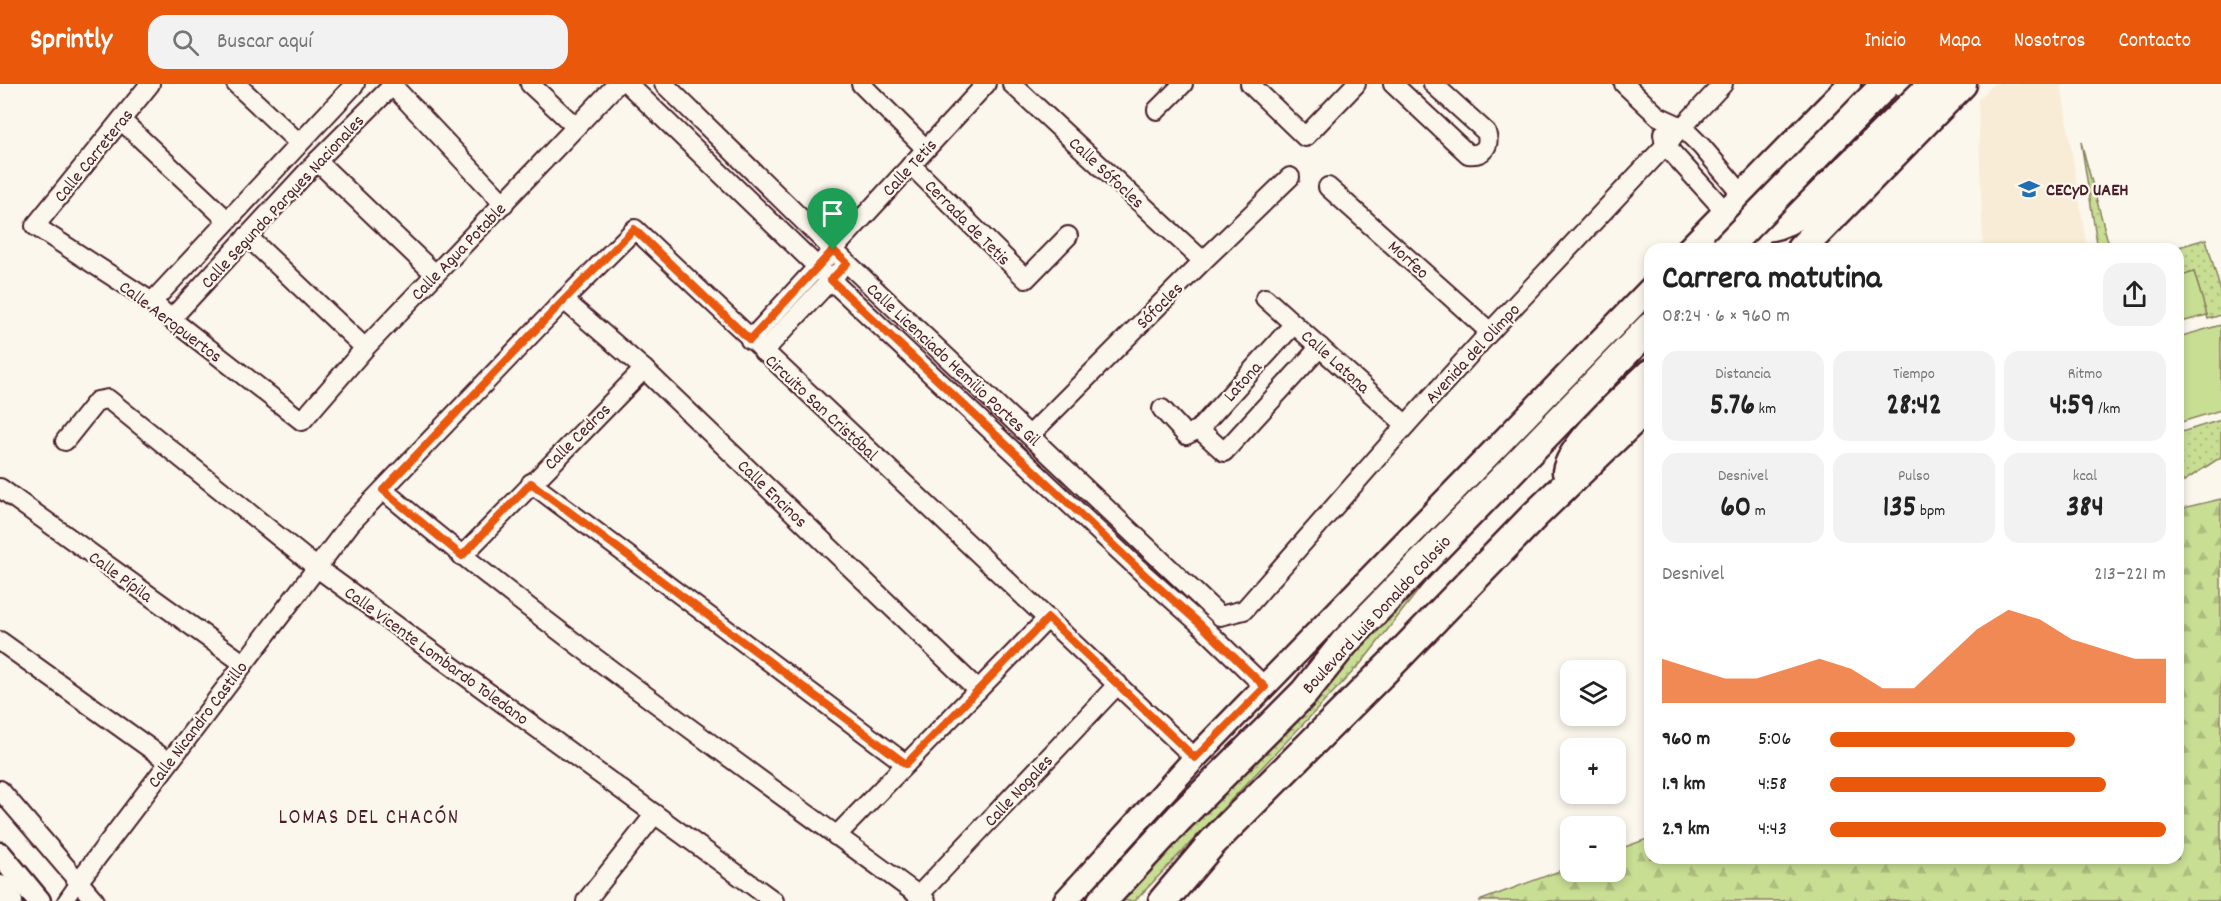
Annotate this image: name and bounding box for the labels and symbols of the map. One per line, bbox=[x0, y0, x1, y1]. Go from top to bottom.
street label: Calle Carreteras bbox=[49, 104, 140, 209]
street label: Calle Segunda Parques Nacionales bbox=[196, 110, 371, 295]
street label: Calle Sófocles bbox=[1062, 132, 1149, 215]
street label: Calle Tetis bbox=[878, 134, 944, 203]
street label: Cerrada de Tetis bbox=[918, 175, 1015, 272]
school or university icon: CECyD UAEH bbox=[2017, 177, 2041, 201]
place label: CECyD UAEH bbox=[2046, 179, 2129, 204]
pin bbox=[807, 188, 858, 250]
street label: Calle Agua Potable bbox=[407, 198, 513, 307]
street label: Morfeo bbox=[1381, 236, 1433, 286]
street label: Calle Aeropuertos bbox=[113, 276, 226, 370]
street label: Calle Licenciado Hemilio Portes Gil bbox=[860, 278, 1045, 454]
street label: Sófocles bbox=[1132, 278, 1190, 336]
street label: Avenida del Olimpo bbox=[1421, 299, 1527, 410]
street label: Calle Latona bbox=[1294, 325, 1375, 401]
street label: Circuito San Cristóbal bbox=[758, 350, 883, 468]
street label: Latona bbox=[1219, 356, 1269, 409]
street label: Calle Cedros bbox=[540, 399, 618, 477]
street label: Calle Encinos bbox=[731, 455, 812, 535]
street label: Boulevard Luis Donaldo Colosio bbox=[1297, 531, 1458, 701]
street label: Calle Pípila bbox=[82, 546, 157, 610]
street label: Calle Vicente Lombardo Toledano bbox=[338, 582, 533, 732]
street label: Calle Nicandro Castillo bbox=[143, 657, 255, 794]
street label: Calle Nogales bbox=[980, 750, 1060, 833]
district label: LOMAS DEL CHACÓN bbox=[278, 804, 460, 834]

